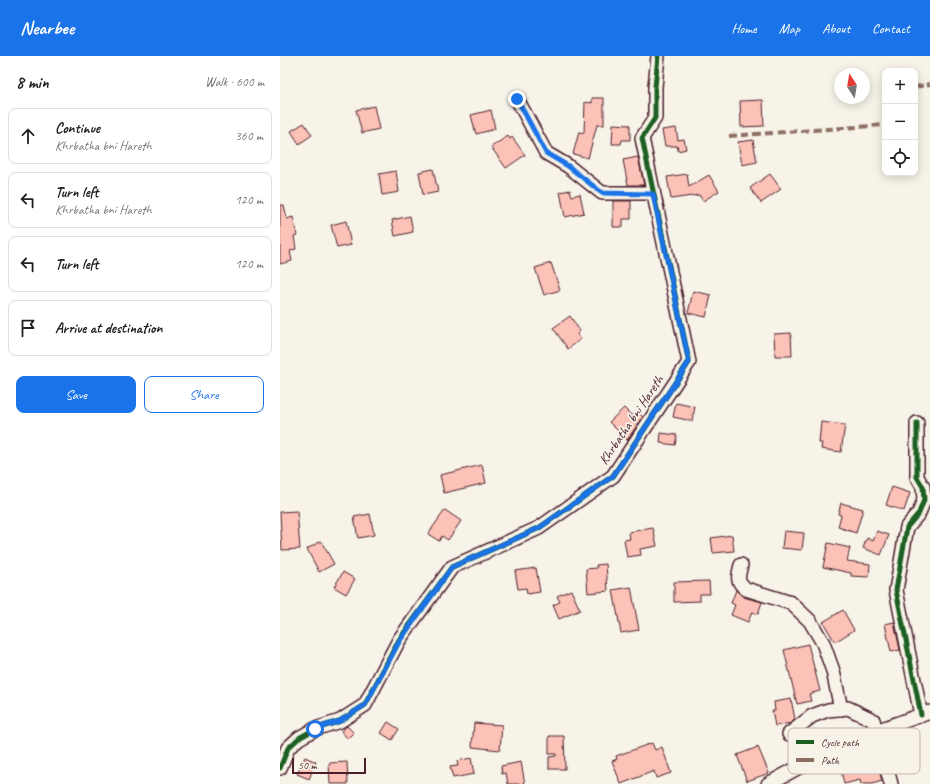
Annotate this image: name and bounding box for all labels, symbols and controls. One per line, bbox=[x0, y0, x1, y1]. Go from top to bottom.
text: Nearbee bbox=[20, 16, 74, 40]
text: Home bbox=[731, 20, 757, 37]
text: Map bbox=[779, 20, 800, 37]
text: About bbox=[822, 20, 850, 37]
text: Contact bbox=[872, 20, 910, 37]
north arrow bbox=[834, 68, 870, 104]
map controls bbox=[882, 68, 918, 176]
button: + bbox=[882, 68, 918, 104]
text: 8 min bbox=[16, 72, 49, 93]
text: Walk · 600 m bbox=[205, 74, 264, 90]
route end bbox=[508, 90, 526, 108]
button: − bbox=[882, 104, 918, 140]
text: Continue bbox=[55, 119, 100, 138]
icon: ahead bbox=[17, 125, 39, 147]
text: 360 m bbox=[235, 128, 263, 144]
text: Khrbatha bni Hareth bbox=[55, 138, 152, 154]
button: locate bbox=[882, 140, 918, 176]
text: Turn left bbox=[55, 183, 98, 202]
icon: left bbox=[17, 189, 39, 211]
text: 120 m bbox=[235, 192, 263, 208]
text: Khrbatha bni Hareth bbox=[55, 202, 152, 218]
icon: left bbox=[17, 253, 39, 275]
text: Turn left bbox=[55, 255, 98, 274]
text: 120 m bbox=[235, 256, 263, 272]
icon: arrive bbox=[17, 317, 39, 339]
text: Arrive at destination bbox=[55, 319, 162, 338]
street label: Khrbatha bni Hareth bbox=[595, 371, 668, 468]
button: Save bbox=[16, 376, 136, 413]
button: Share bbox=[144, 376, 264, 413]
route start bbox=[306, 720, 324, 738]
legend bbox=[788, 728, 920, 774]
text: Cycle path bbox=[821, 735, 860, 749]
text: Path bbox=[821, 753, 840, 767]
scale bar bbox=[292, 756, 366, 775]
text: 50 m bbox=[298, 758, 317, 772]

